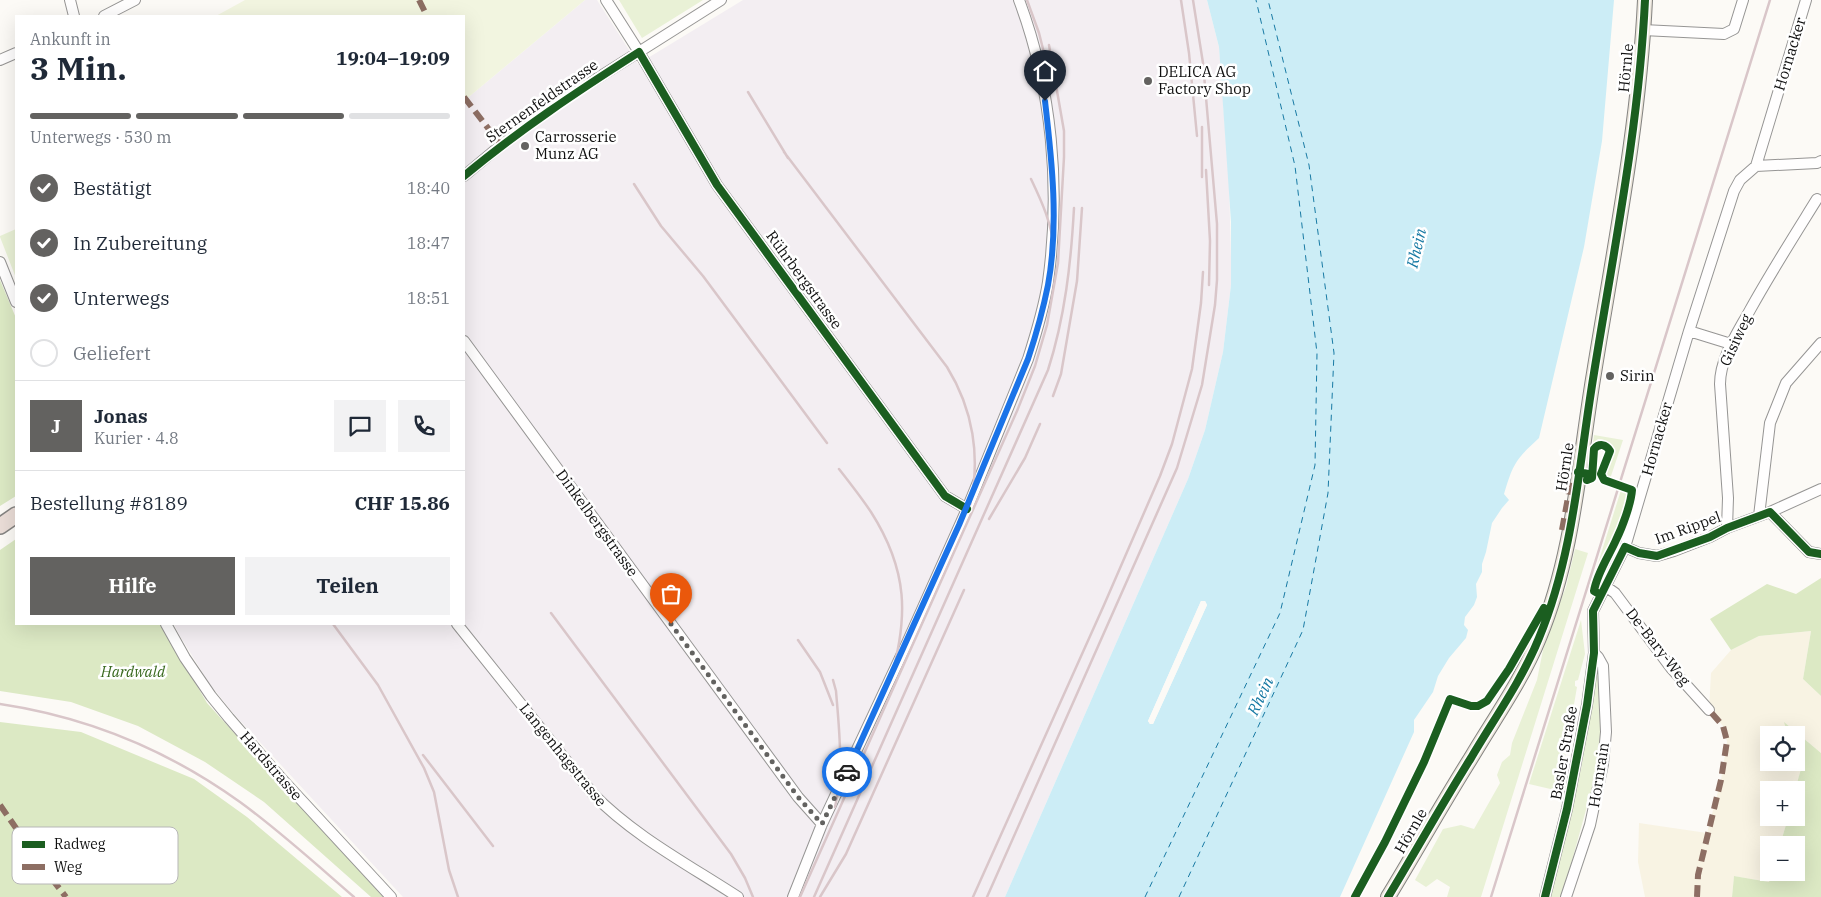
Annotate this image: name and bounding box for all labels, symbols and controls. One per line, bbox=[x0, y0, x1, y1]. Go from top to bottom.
street label: Hornacker bbox=[1769, 15, 1810, 93]
text: Ankunft in bbox=[30, 29, 111, 49]
street label: Hörnle bbox=[1614, 43, 1637, 93]
text: 19:04–19:09 bbox=[336, 46, 450, 70]
text: 3 Min. bbox=[30, 47, 127, 89]
pin bbox=[1024, 50, 1066, 101]
street label: Sternenfeldstrasse bbox=[482, 55, 601, 146]
icon: home bbox=[1031, 57, 1059, 85]
place label: DELICA AG Factory Shop bbox=[1158, 62, 1251, 98]
marker: DELICA AG Factory Shop bbox=[1142, 75, 1154, 87]
text: Unterwegs · 530 m bbox=[30, 127, 172, 147]
place label: Carrosserie Munz AG bbox=[535, 127, 617, 163]
marker: Carrosserie Munz AG bbox=[519, 140, 531, 152]
icon: check bbox=[30, 174, 58, 202]
text: Bestätigt bbox=[73, 176, 152, 200]
text: 18:40 bbox=[407, 178, 450, 198]
water label: Rhein bbox=[1402, 226, 1430, 271]
street label: Rührbergstrasse bbox=[762, 227, 847, 333]
icon: check bbox=[30, 229, 58, 257]
text: In Zubereitung bbox=[73, 231, 207, 255]
text: 18:47 bbox=[407, 233, 450, 253]
icon: check bbox=[30, 284, 58, 312]
text: Unterwegs bbox=[73, 286, 169, 310]
text: 18:51 bbox=[407, 288, 450, 308]
street label: Gisiweg bbox=[1715, 311, 1756, 369]
text: Geliefert bbox=[73, 341, 151, 365]
place label: Sirin bbox=[1620, 366, 1655, 385]
marker: Sirin bbox=[1604, 370, 1616, 382]
button: chat bbox=[334, 400, 386, 452]
button: phone bbox=[398, 400, 450, 452]
street label: Hornacker bbox=[1637, 400, 1676, 478]
text: Jonas bbox=[94, 404, 148, 428]
text: J bbox=[51, 414, 61, 438]
text: Kurier · 4.8 bbox=[94, 428, 179, 448]
street label: Hörnle bbox=[1551, 441, 1578, 493]
street label: Dinkelbergstrasse bbox=[552, 465, 643, 580]
text: Bestellung #8189 bbox=[30, 491, 188, 515]
text: CHF 15.86 bbox=[354, 491, 450, 515]
street label: Im Rippel bbox=[1652, 507, 1723, 548]
button: Hilfe bbox=[30, 557, 235, 615]
button: Teilen bbox=[245, 557, 450, 615]
pin bbox=[650, 573, 692, 624]
icon: bag bbox=[657, 580, 685, 608]
street label: De-Bary-Weg bbox=[1622, 604, 1695, 689]
park label: Hardwald bbox=[100, 662, 166, 681]
water label: Rhein bbox=[1242, 674, 1277, 719]
street label: Langenhagstrasse bbox=[516, 699, 611, 810]
street label: Basler Straße bbox=[1546, 705, 1581, 801]
map controls bbox=[1760, 726, 1805, 881]
button: locate bbox=[1760, 726, 1805, 771]
street label: Hardstrasse bbox=[236, 727, 307, 804]
street label: Hornrain bbox=[1584, 741, 1613, 809]
courier bbox=[822, 747, 872, 797]
icon: car bbox=[833, 758, 861, 786]
button: + bbox=[1760, 781, 1805, 826]
street label: Hörnle bbox=[1390, 805, 1431, 857]
legend bbox=[12, 827, 178, 884]
text: Radweg bbox=[54, 835, 106, 853]
button: − bbox=[1760, 836, 1805, 881]
text: Weg bbox=[54, 858, 82, 876]

